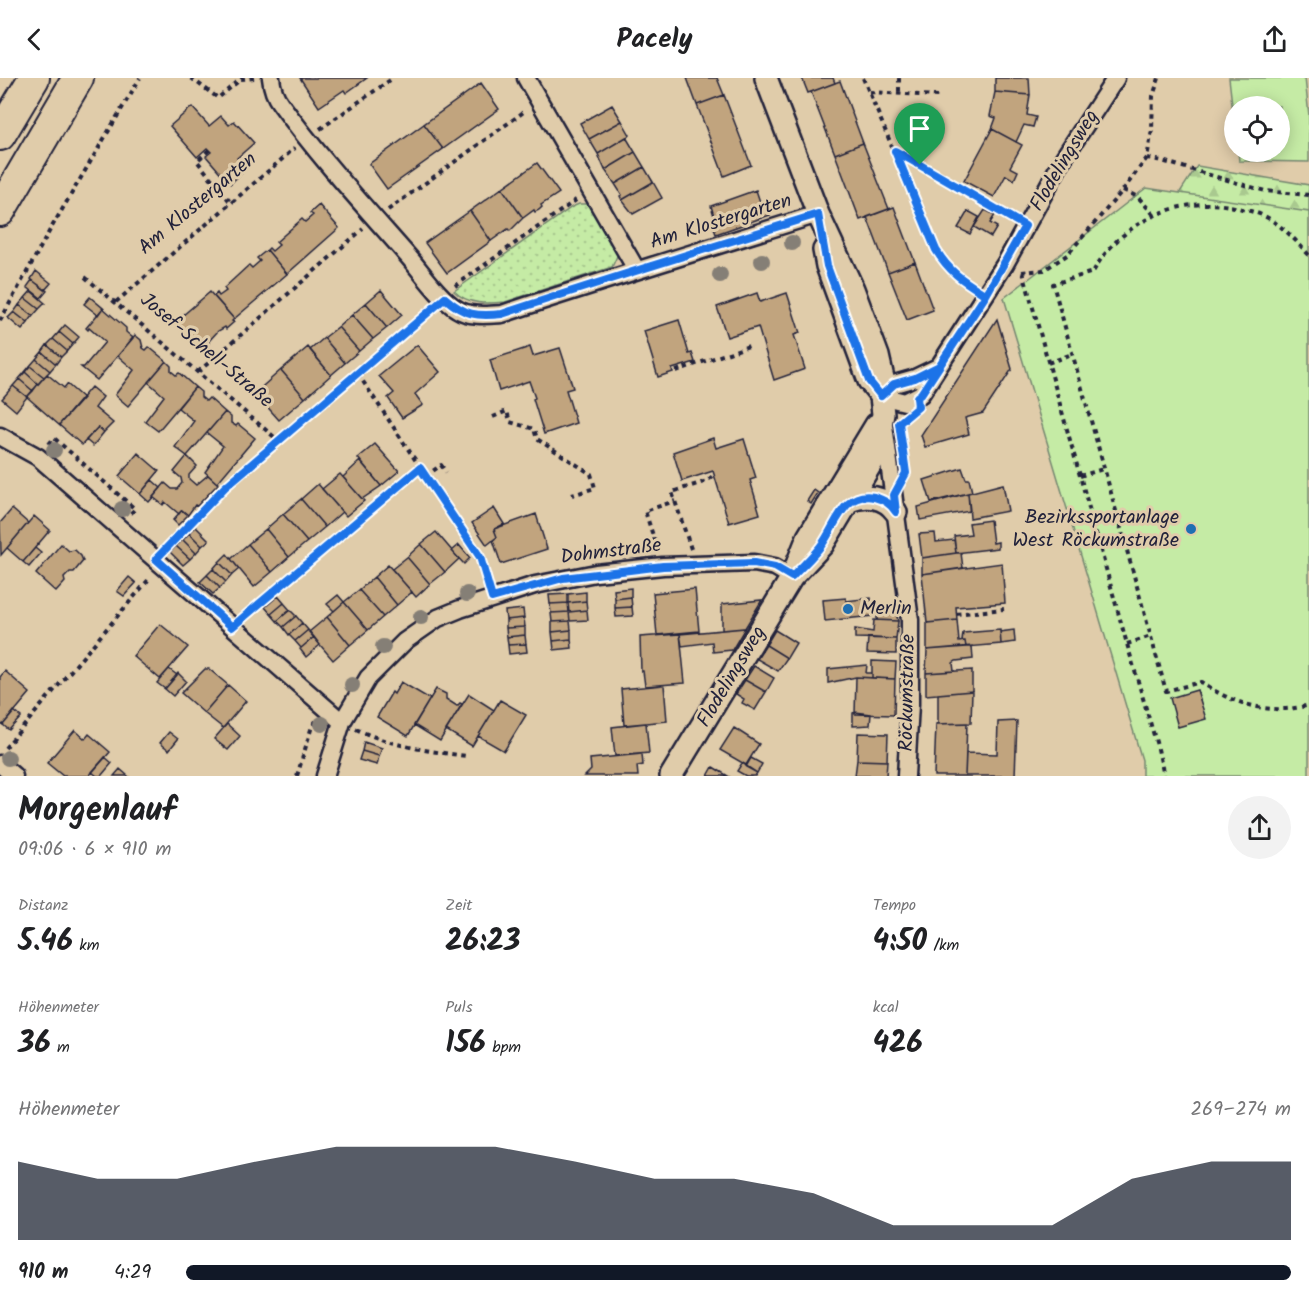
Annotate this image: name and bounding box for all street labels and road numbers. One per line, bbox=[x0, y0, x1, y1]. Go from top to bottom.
street label: Flodelingsweg bbox=[1022, 104, 1108, 218]
street label: Am Klostergarten bbox=[132, 145, 264, 263]
street label: Am Klostergarten bbox=[646, 185, 796, 259]
street label: Josef-Schell-Straße bbox=[132, 285, 280, 417]
street label: Dohmstraße bbox=[559, 530, 663, 574]
street label: Flodelingsweg bbox=[689, 620, 775, 734]
street label: Röckumstraße bbox=[891, 634, 925, 752]

